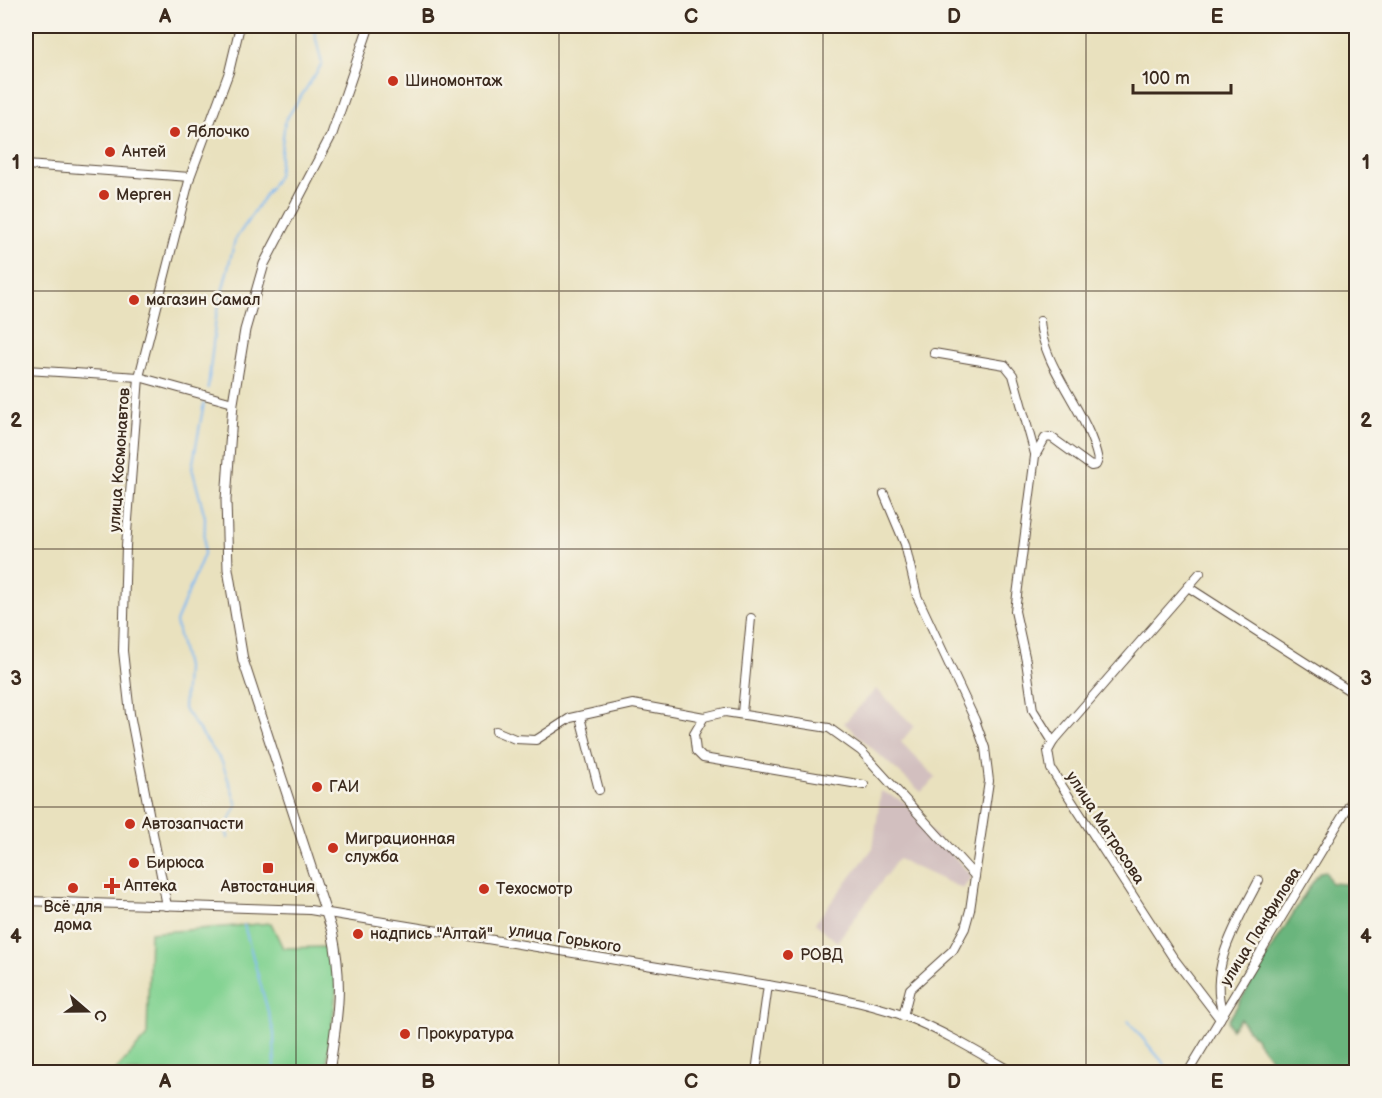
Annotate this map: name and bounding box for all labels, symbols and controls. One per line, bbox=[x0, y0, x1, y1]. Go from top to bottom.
text: A bbox=[158, 5, 172, 29]
text: B bbox=[421, 5, 435, 29]
text: C bbox=[684, 5, 698, 29]
text: D bbox=[947, 5, 961, 29]
text: E bbox=[1211, 5, 1224, 29]
scale bar bbox=[1133, 57, 1230, 95]
text: 100 m bbox=[1142, 68, 1190, 89]
place label: Шиномонтаж bbox=[405, 72, 503, 91]
marker: Шиномонтаж bbox=[386, 74, 400, 88]
place label: Яблочко bbox=[187, 123, 249, 142]
marker: Яблочко bbox=[168, 125, 182, 139]
place label: Антей bbox=[121, 143, 166, 162]
marker: Антей bbox=[103, 145, 117, 159]
text: 1 bbox=[12, 151, 20, 175]
text: 1 bbox=[1362, 151, 1370, 175]
place label: Мерген bbox=[116, 186, 172, 205]
marker: Мерген bbox=[97, 188, 111, 202]
place label: магазин Самал bbox=[146, 291, 261, 310]
marker: магазин Самал bbox=[127, 293, 141, 307]
street label: улица Космонавтов bbox=[105, 387, 135, 533]
text: 2 bbox=[10, 409, 22, 433]
text: 2 bbox=[1360, 409, 1372, 433]
text: 3 bbox=[10, 667, 22, 691]
text: 3 bbox=[1360, 667, 1372, 691]
street label: улица Матросова bbox=[1062, 768, 1149, 888]
place label: ГАИ bbox=[329, 778, 359, 797]
marker: ГАИ bbox=[310, 780, 324, 794]
place label: Автозапчасти bbox=[141, 815, 244, 834]
marker: Автозапчасти bbox=[123, 817, 137, 831]
place label: Миграционная служба bbox=[345, 830, 455, 867]
marker: Миграционная служба bbox=[326, 841, 340, 855]
place label: Бирюса bbox=[146, 854, 205, 873]
marker: Бирюса bbox=[127, 856, 141, 870]
marker: Автостанция bbox=[261, 861, 275, 875]
street label: улица Панфилова bbox=[1217, 864, 1306, 990]
place label: Аптека bbox=[123, 877, 178, 896]
place label: Автостанция bbox=[220, 878, 315, 897]
marker: Аптека bbox=[105, 879, 119, 893]
place label: Техосмотр bbox=[496, 880, 573, 899]
marker: Всё для дома bbox=[66, 881, 80, 895]
marker: Техосмотр bbox=[477, 882, 491, 896]
place label: Всё для дома bbox=[44, 898, 103, 935]
street label: улица Горького bbox=[507, 921, 623, 957]
text: 4 bbox=[10, 925, 22, 949]
place label: надпись "Алтай" bbox=[370, 925, 493, 944]
text: 4 bbox=[1360, 925, 1372, 949]
marker: надпись "Алтай" bbox=[351, 927, 365, 941]
place label: РОВД bbox=[800, 946, 843, 965]
marker: РОВД bbox=[781, 948, 795, 962]
north arrow bbox=[57, 981, 117, 1041]
text: С bbox=[89, 1007, 111, 1024]
place label: Прокуратура bbox=[417, 1025, 515, 1044]
marker: Прокуратура bbox=[398, 1027, 412, 1041]
text: A bbox=[158, 1070, 172, 1094]
text: B bbox=[421, 1070, 435, 1094]
text: C bbox=[684, 1070, 698, 1094]
text: D bbox=[947, 1070, 961, 1094]
text: E bbox=[1211, 1070, 1224, 1094]

